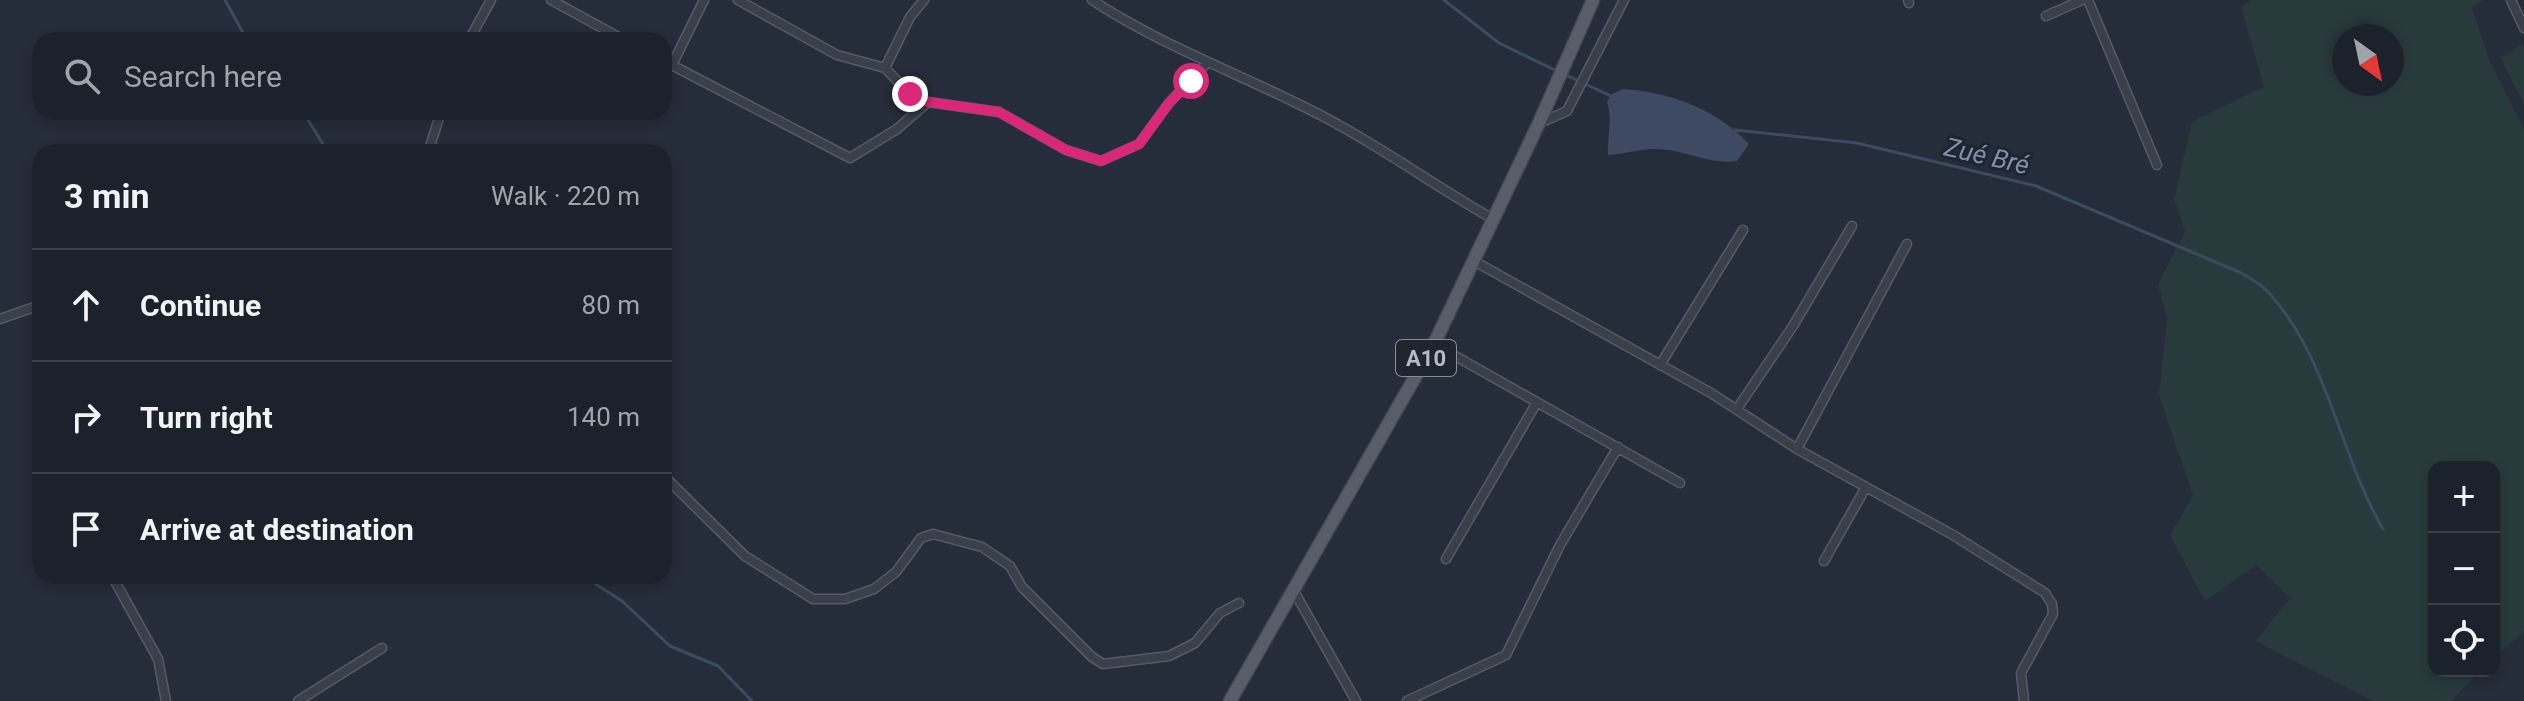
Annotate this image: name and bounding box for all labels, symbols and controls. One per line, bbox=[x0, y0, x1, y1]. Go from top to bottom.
north arrow bbox=[2332, 24, 2404, 96]
search box bbox=[32, 32, 672, 120]
icon: search bbox=[60, 54, 104, 98]
text: Search here bbox=[124, 59, 282, 94]
route start bbox=[1173, 63, 1209, 99]
route end bbox=[892, 76, 928, 112]
water label: Zué Bré bbox=[1941, 131, 2032, 180]
text: 3 min bbox=[64, 176, 149, 216]
text: Walk · 220 m bbox=[491, 181, 640, 211]
icon: ahead bbox=[64, 283, 108, 327]
text: Continue bbox=[140, 288, 261, 323]
text: 80 m bbox=[582, 290, 640, 320]
road number: A10 bbox=[1396, 340, 1456, 376]
icon: right bbox=[64, 395, 108, 439]
text: Turn right bbox=[140, 400, 273, 435]
text: 140 m bbox=[567, 402, 640, 432]
map controls bbox=[2428, 461, 2500, 677]
button: + bbox=[2428, 461, 2500, 533]
icon: arrive bbox=[64, 507, 108, 551]
text: Arrive at destination bbox=[140, 512, 414, 547]
button: − bbox=[2428, 533, 2500, 605]
button: locate bbox=[2428, 605, 2500, 677]

